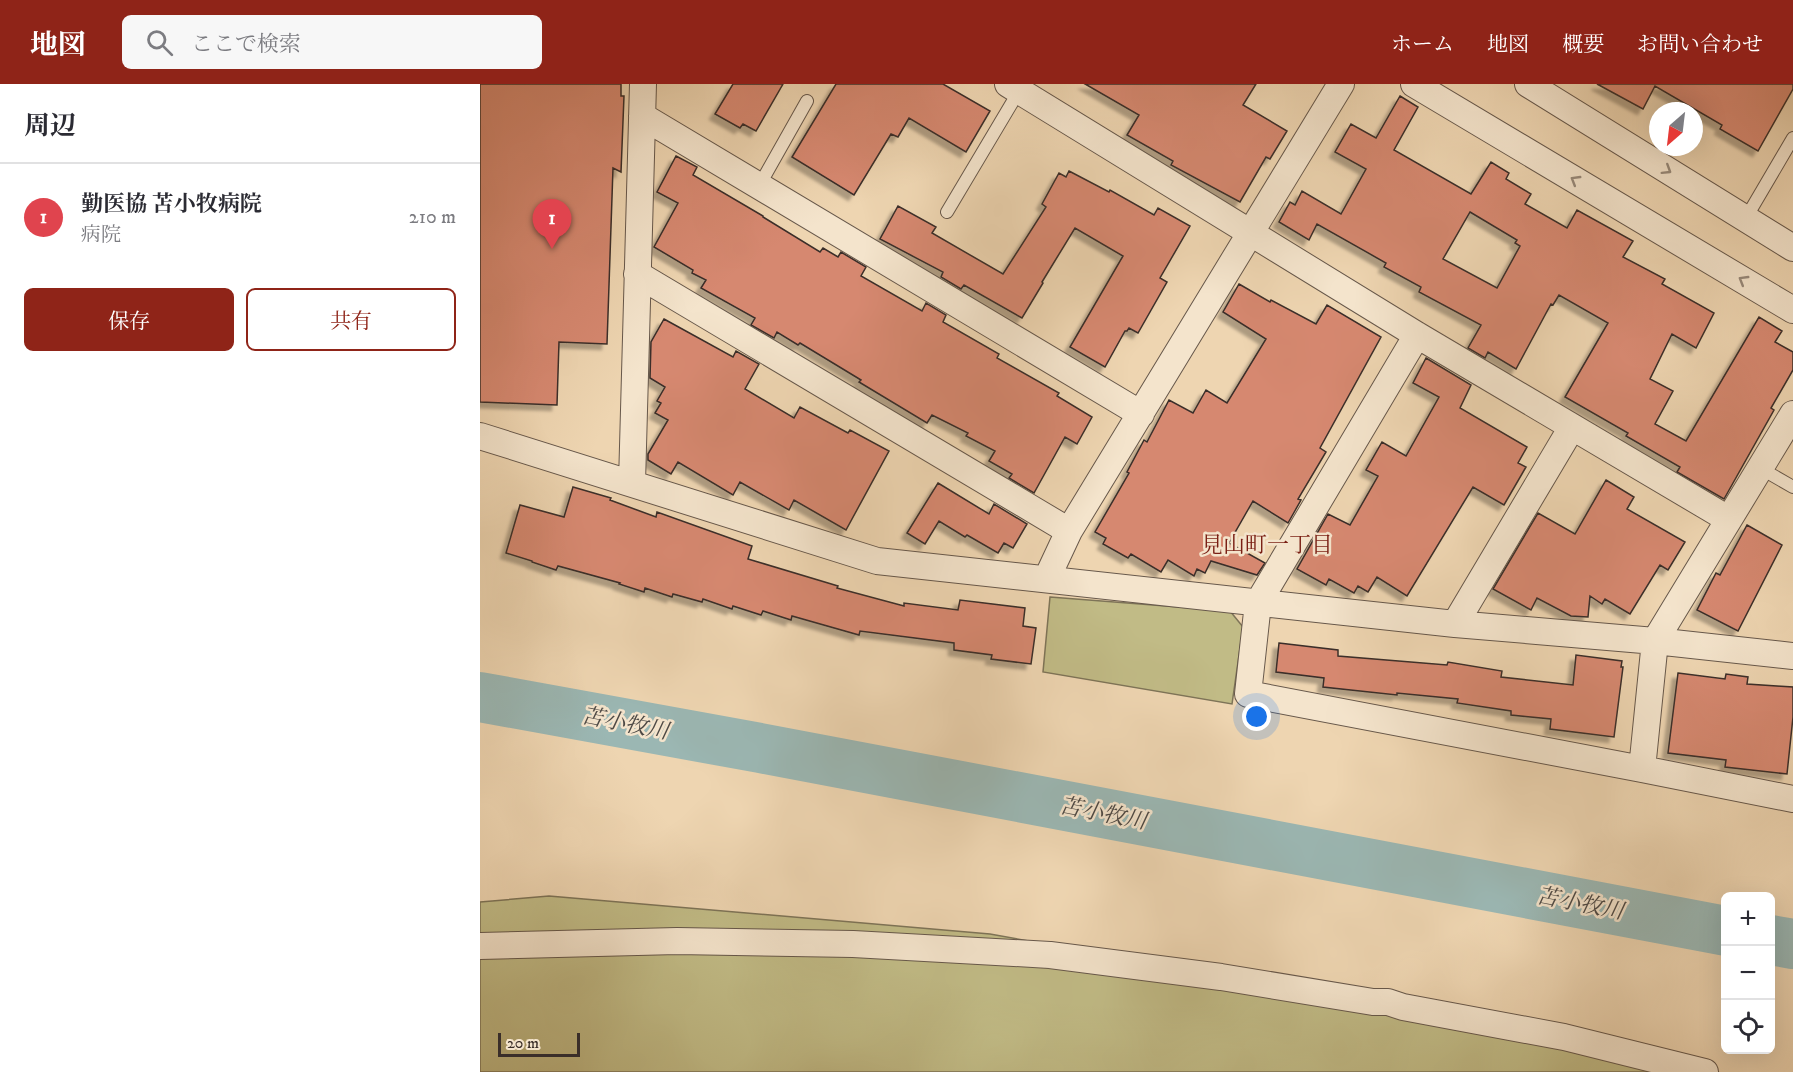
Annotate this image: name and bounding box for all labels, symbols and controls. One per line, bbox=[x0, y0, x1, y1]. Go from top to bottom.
search box bbox=[122, 15, 542, 69]
icon: search bbox=[143, 26, 176, 59]
text: 地図 bbox=[30, 28, 86, 63]
text: ここで検索 bbox=[191, 31, 301, 58]
text: ホーム bbox=[1391, 32, 1454, 58]
text: 地図 bbox=[1487, 32, 1529, 58]
text: 概要 bbox=[1562, 32, 1604, 58]
text: お問い合わせ bbox=[1637, 32, 1763, 58]
north arrow bbox=[1649, 102, 1703, 156]
text: 周辺 bbox=[24, 110, 76, 143]
one-way arrow bbox=[1661, 162, 1671, 174]
one-way arrow bbox=[1571, 176, 1581, 188]
text: 勤医協 苫小牧病院 bbox=[81, 191, 262, 218]
pin: 1 bbox=[532, 200, 572, 249]
text: 1 bbox=[40, 205, 47, 230]
text: 210 m bbox=[409, 205, 456, 230]
text: 病院 bbox=[81, 223, 121, 248]
one-way arrow bbox=[1739, 276, 1749, 288]
button: 保存 bbox=[24, 288, 234, 351]
button: 共有 bbox=[246, 288, 456, 351]
district label: 見山町一丁目 bbox=[1201, 532, 1333, 559]
water label: 苫小牧川 bbox=[579, 702, 673, 746]
your location bbox=[1242, 702, 1271, 731]
water label: 苫小牧川 bbox=[1057, 792, 1151, 836]
water label: 苫小牧川 bbox=[1534, 882, 1628, 926]
map controls bbox=[1721, 892, 1775, 1054]
button: + bbox=[1721, 892, 1775, 946]
button: − bbox=[1721, 946, 1775, 1000]
button: locate bbox=[1721, 1000, 1775, 1054]
scale bar bbox=[498, 1030, 580, 1058]
text: 20 m bbox=[507, 1033, 539, 1053]

